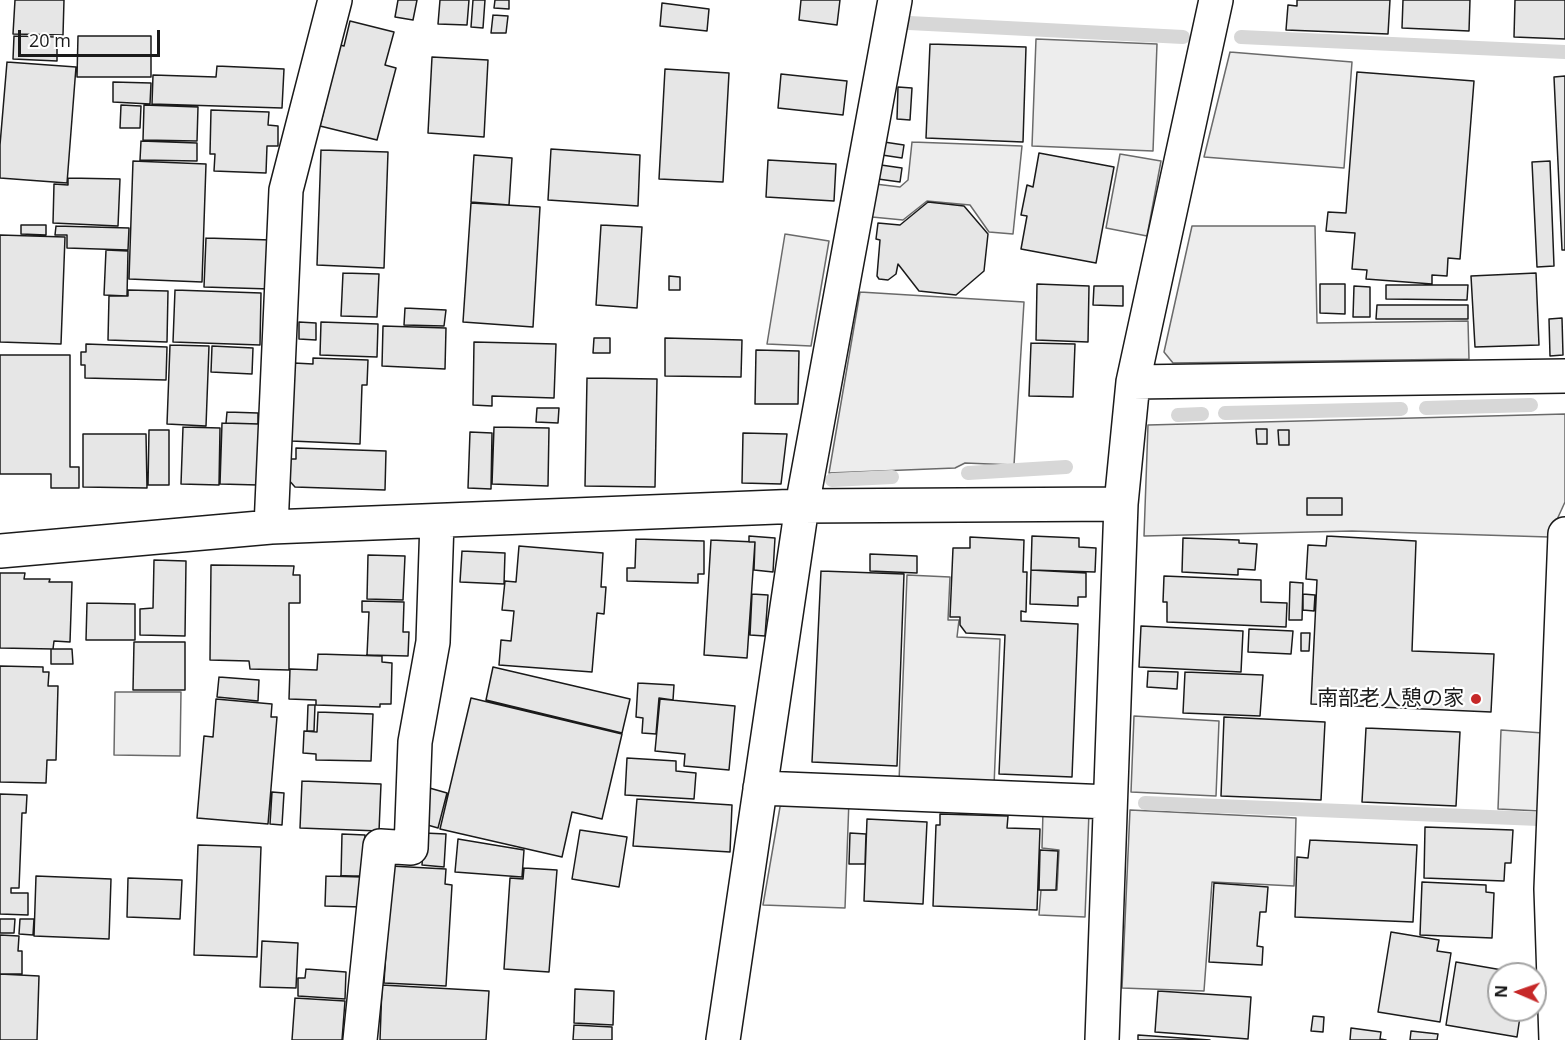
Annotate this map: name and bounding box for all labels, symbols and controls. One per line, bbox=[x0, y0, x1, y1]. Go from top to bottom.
scale bar bbox=[21, 18, 164, 56]
text: 20 m bbox=[29, 28, 71, 52]
place label: 南部老人憩の家 bbox=[1317, 686, 1464, 712]
marker: 南部老人憩の家 bbox=[1469, 692, 1483, 706]
north arrow bbox=[1487, 962, 1547, 1022]
text: N bbox=[1490, 985, 1512, 998]

